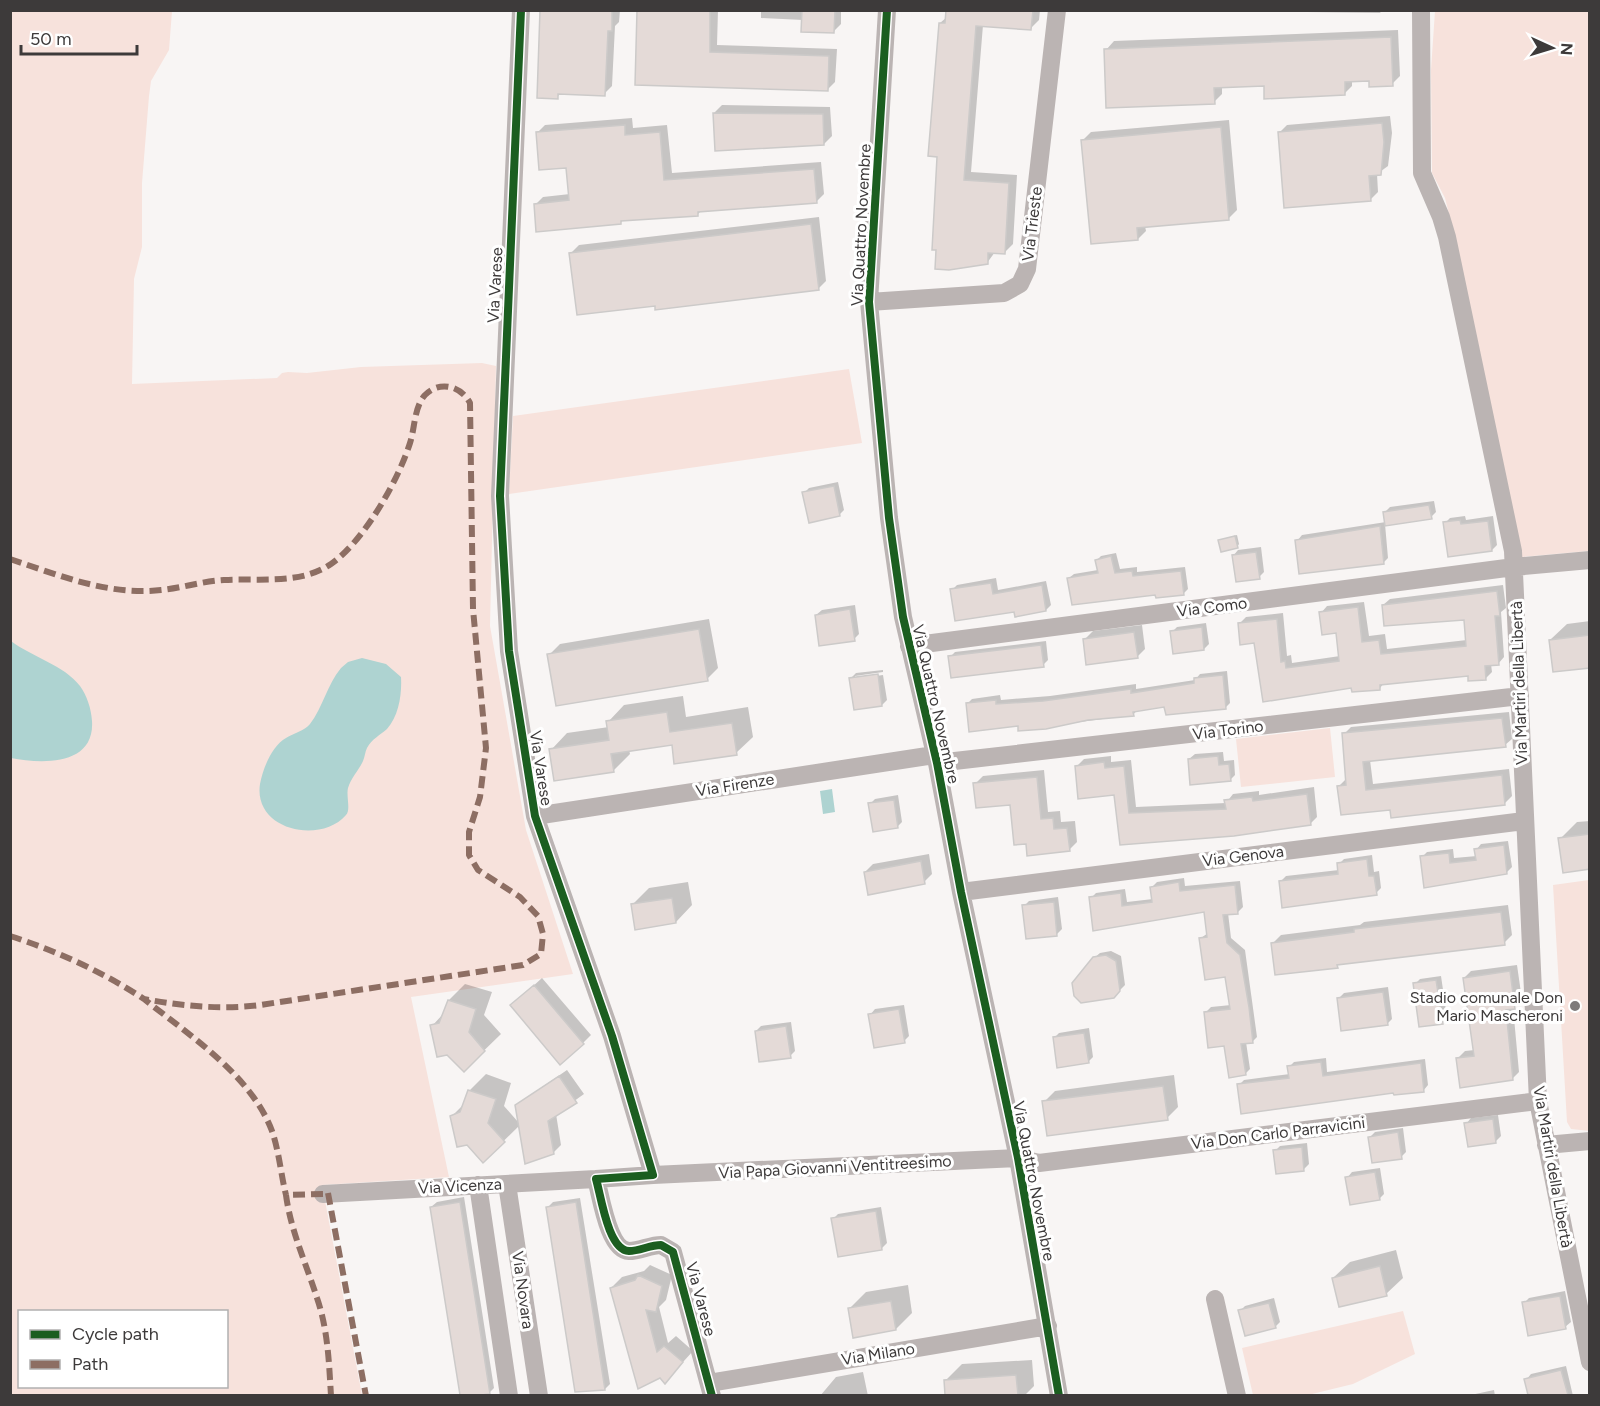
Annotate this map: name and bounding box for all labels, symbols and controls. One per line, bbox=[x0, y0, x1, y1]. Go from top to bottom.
scale bar bbox=[21, 18, 136, 56]
north arrow bbox=[1522, 18, 1582, 78]
text: 50 m bbox=[30, 28, 72, 50]
text: N bbox=[1557, 42, 1576, 56]
street label: Via Quattro Novembre bbox=[847, 143, 875, 307]
street label: Via Trieste bbox=[1018, 185, 1046, 262]
street label: Via Varese bbox=[484, 246, 506, 323]
street label: Via Como bbox=[1176, 593, 1248, 621]
street label: Via Martiri della Libertà bbox=[1507, 601, 1531, 765]
street label: Via Quattro Novembre bbox=[908, 623, 964, 786]
street label: Via Torino bbox=[1191, 716, 1265, 744]
street label: Via Varese bbox=[526, 729, 556, 807]
street label: Via Firenze bbox=[695, 769, 776, 801]
street label: Via Genova bbox=[1201, 842, 1285, 870]
place label: Stadio comunale Don Mario Mascheroni bbox=[1410, 988, 1563, 1025]
marker: Stadio comunale Don Mario Mascheroni bbox=[1568, 999, 1582, 1013]
street label: Via Martiri della Libertà bbox=[1529, 1085, 1577, 1249]
street label: Via Quattro Novembre bbox=[1009, 1099, 1059, 1263]
street label: Via Don Carlo Parravicini bbox=[1190, 1113, 1366, 1153]
street label: Via Papa Giovanni Ventitreesimo bbox=[718, 1151, 952, 1183]
street label: Via Vicenza bbox=[418, 1174, 502, 1198]
street label: Via Novara bbox=[508, 1250, 538, 1330]
street label: Via Varese bbox=[682, 1260, 720, 1338]
legend bbox=[18, 1310, 228, 1388]
text: Cycle path bbox=[72, 1323, 159, 1345]
street label: Via Milano bbox=[840, 1339, 916, 1369]
text: Path bbox=[72, 1353, 108, 1375]

